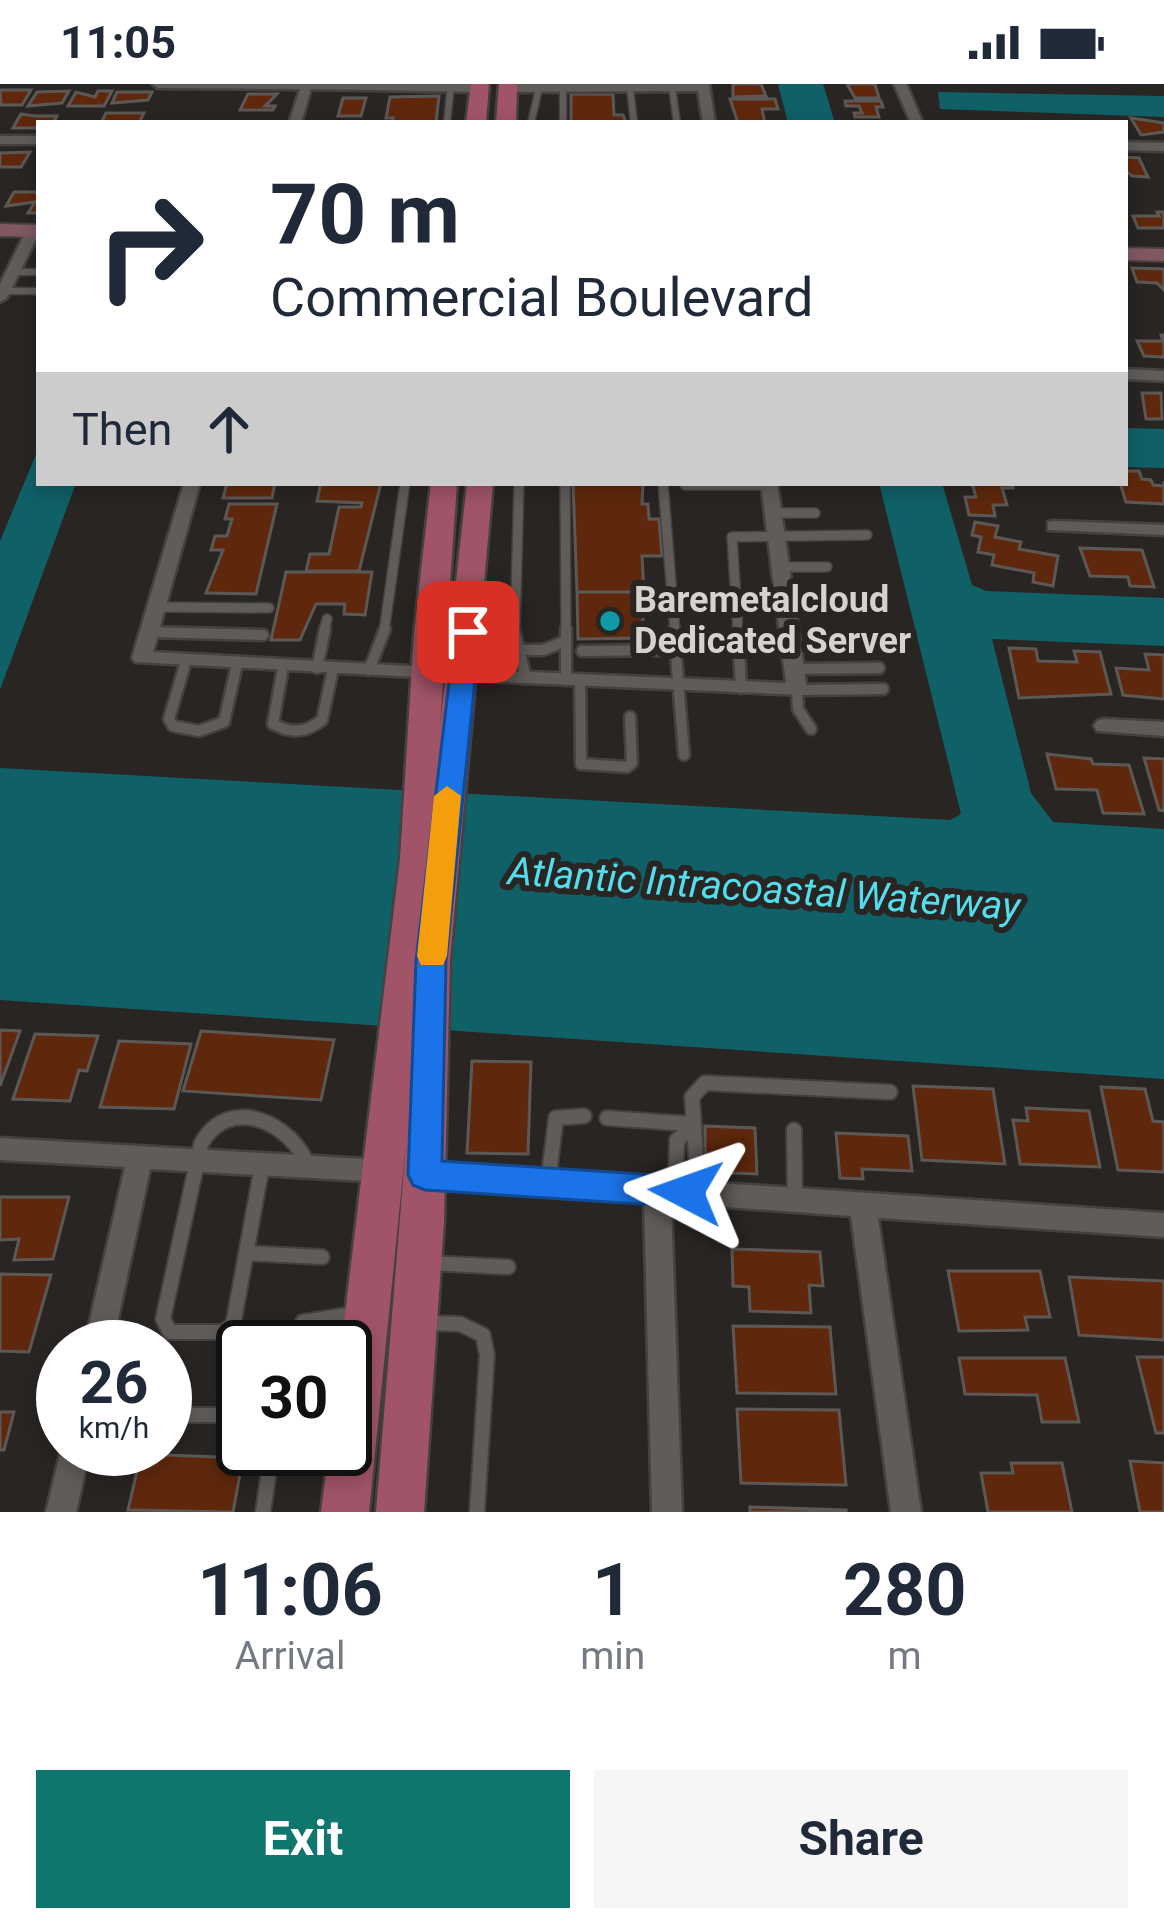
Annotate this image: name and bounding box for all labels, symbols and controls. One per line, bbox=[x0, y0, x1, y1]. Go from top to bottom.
text: 11:05 bbox=[60, 16, 176, 69]
text: 70 m bbox=[270, 165, 460, 264]
icon: right bbox=[72, 168, 228, 324]
text: Commercial Boulevard bbox=[270, 266, 813, 329]
icon: ahead bbox=[196, 396, 262, 462]
text: Then bbox=[72, 403, 172, 456]
place label: Baremetalcloud Dedicated Server bbox=[634, 579, 911, 662]
pin bbox=[417, 581, 519, 683]
icon: arrive bbox=[435, 599, 501, 665]
marker: Baremetalcloud Dedicated Server bbox=[597, 608, 623, 634]
water label: Atlantic Intracoastal Waterway bbox=[504, 848, 1024, 930]
position arrow bbox=[623, 1129, 749, 1255]
speed limit sign: 30 bbox=[216, 1320, 372, 1476]
text: 26 bbox=[80, 1347, 148, 1418]
text: km/h bbox=[79, 1410, 149, 1445]
text: 11:06 bbox=[197, 1548, 383, 1633]
text: 1 bbox=[592, 1548, 633, 1633]
text: 280 bbox=[843, 1548, 967, 1633]
text: Arrival bbox=[235, 1633, 345, 1679]
text: min bbox=[580, 1633, 645, 1679]
text: m bbox=[888, 1633, 922, 1679]
button: Exit bbox=[36, 1770, 570, 1908]
button: Share bbox=[594, 1770, 1128, 1908]

